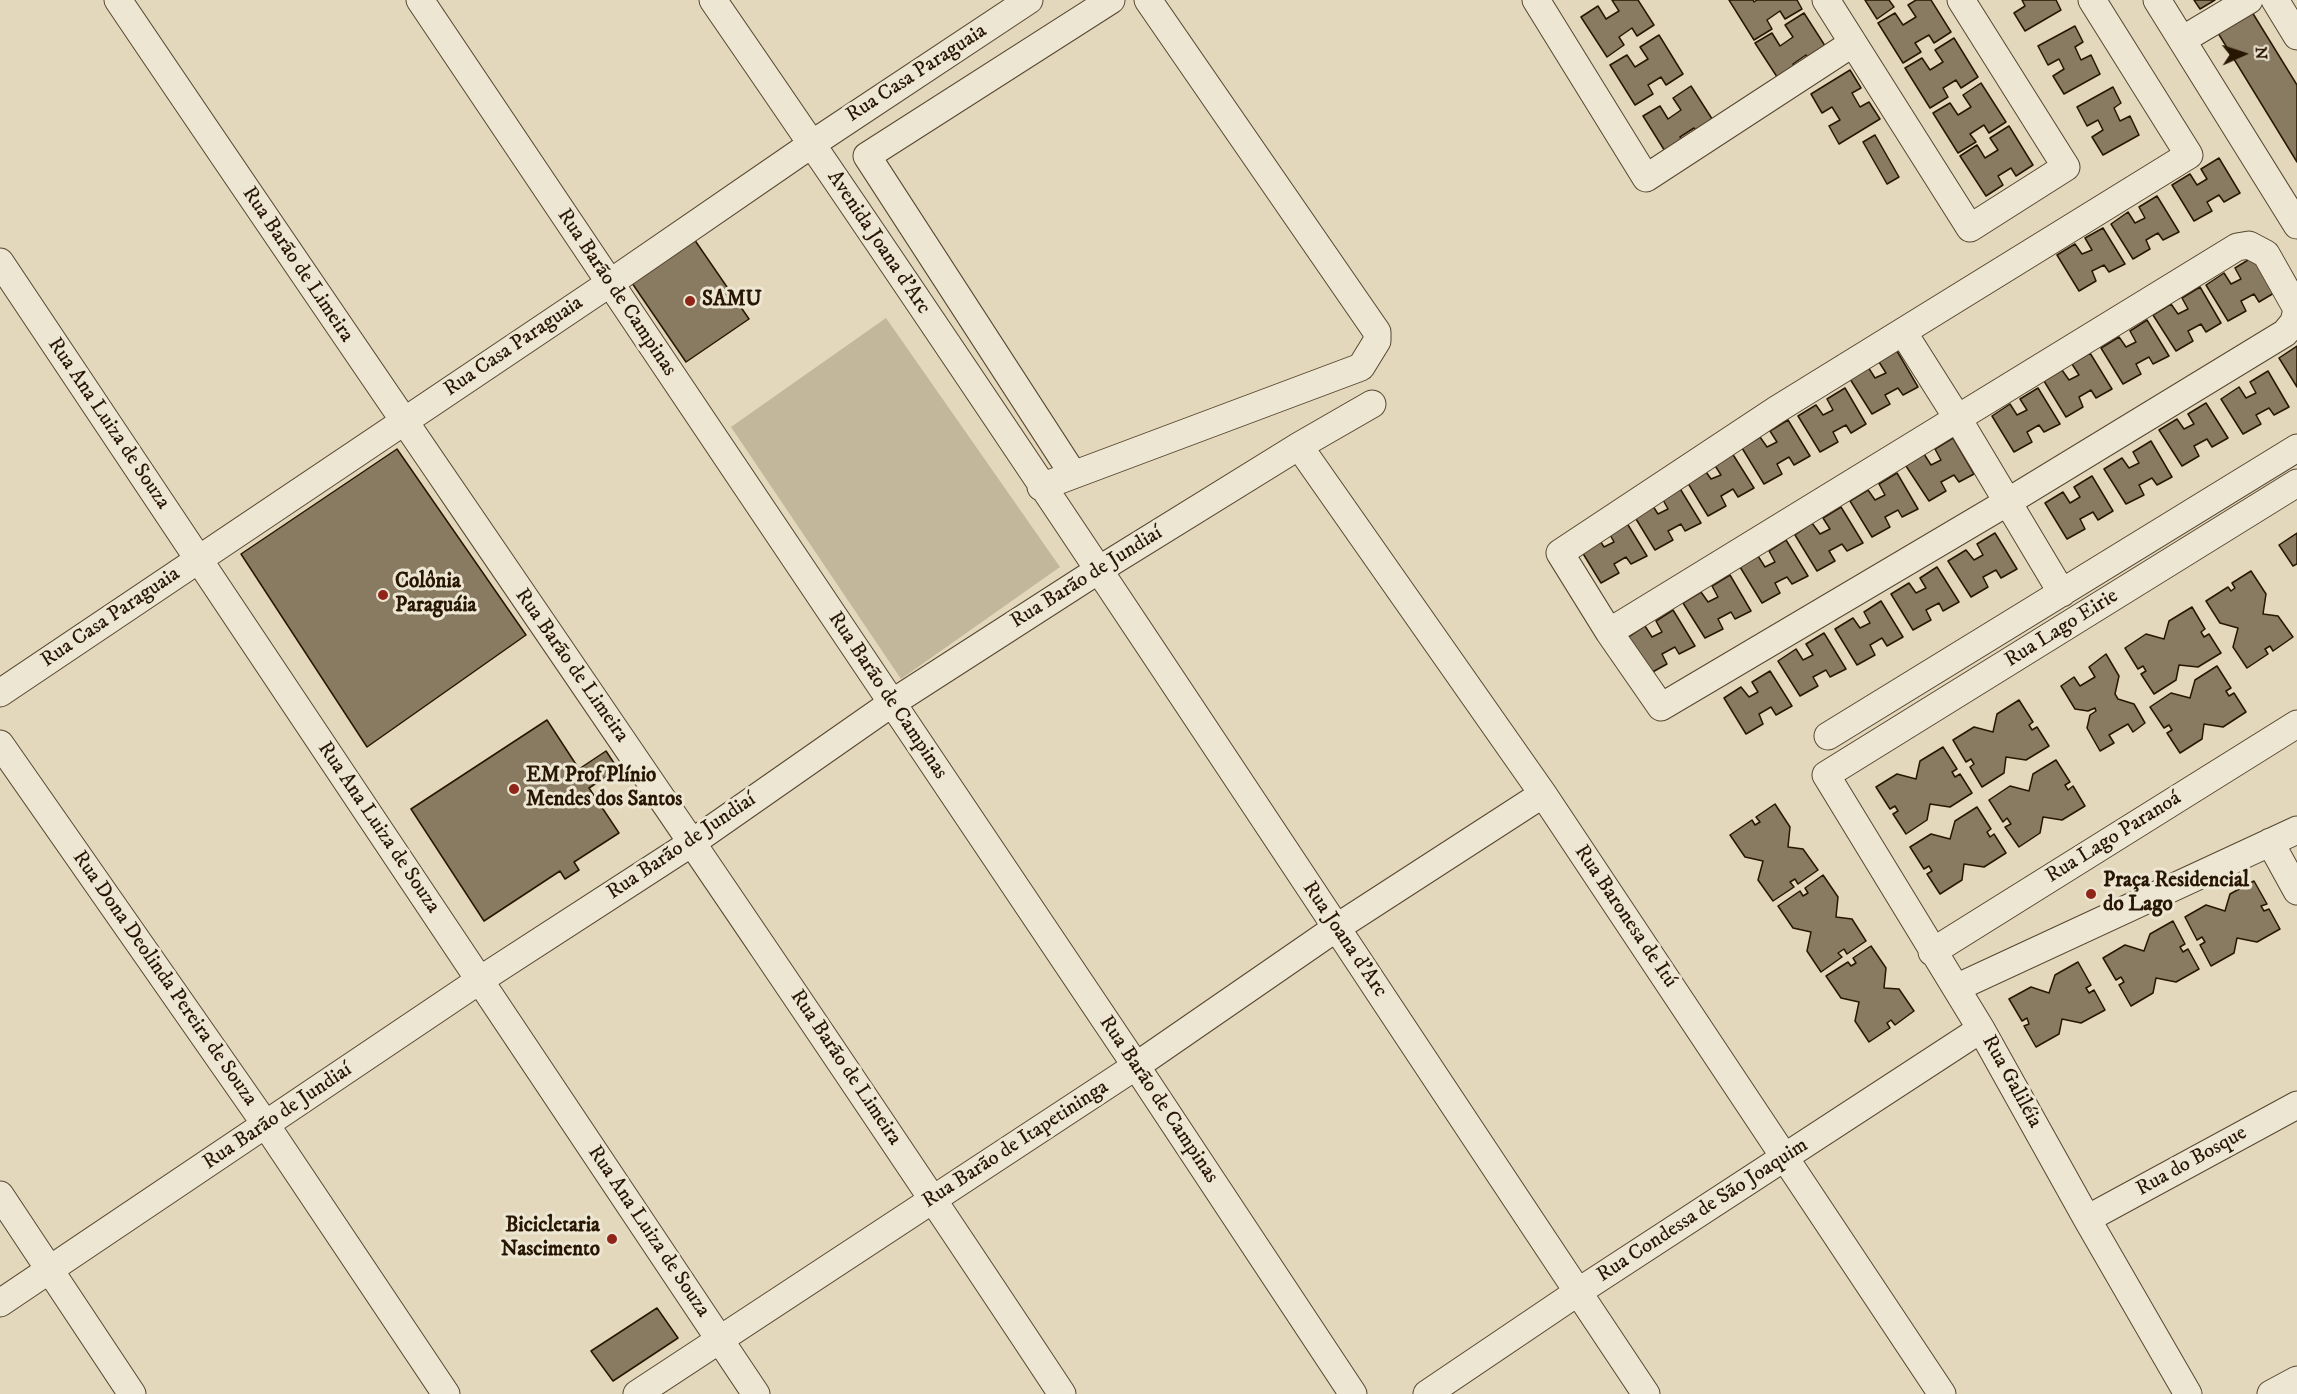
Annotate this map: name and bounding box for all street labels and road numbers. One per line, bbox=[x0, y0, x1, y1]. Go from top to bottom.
street label: Rua Casa Paraguaia bbox=[842, 19, 992, 129]
street label: Avenida Joana d'Arc bbox=[821, 166, 935, 320]
street label: Rua Barão de Limeira bbox=[236, 183, 358, 347]
street label: Rua Barão de Campinas bbox=[551, 205, 681, 381]
street label: Rua Casa Paraguaia bbox=[440, 291, 588, 403]
street label: Rua Ana Luiza de Souza bbox=[41, 333, 175, 515]
street label: Rua Barão de Jundiaí bbox=[1006, 521, 1168, 635]
street label: Rua Casa Paraguaia bbox=[37, 562, 185, 674]
street label: Rua Barão de Limeira bbox=[508, 584, 634, 748]
street label: Rua Lago Eirie bbox=[2001, 584, 2123, 674]
street label: Rua Barão de Campinas bbox=[822, 608, 952, 784]
street label: Rua Ana Luiza de Souza bbox=[311, 737, 445, 919]
street label: Rua Lago Paranoá bbox=[2042, 786, 2186, 890]
street label: Rua Barão de Jundiaí bbox=[603, 788, 761, 906]
street label: Rua Baronesa de Itú bbox=[1568, 841, 1682, 993]
street label: Rua Dona Deolinda Pereira de Souza bbox=[66, 847, 262, 1111]
street label: Rua Joana d'Arc bbox=[1296, 877, 1392, 1003]
street label: Rua Barão de Limeira bbox=[784, 986, 906, 1150]
street label: Rua Barão de Campinas bbox=[1093, 1012, 1223, 1188]
street label: Rua Galiléia bbox=[1975, 1031, 2047, 1133]
street label: Rua Barão de Jundiaí bbox=[199, 1058, 357, 1176]
street label: Rua Barão de Itapetininga bbox=[918, 1075, 1114, 1215]
street label: Rua do Bosque bbox=[2132, 1121, 2252, 1203]
street label: Rua Condessa de São Joaquim bbox=[1593, 1133, 1813, 1289]
street label: Rua Ana Luiza de Souza bbox=[581, 1141, 715, 1323]

